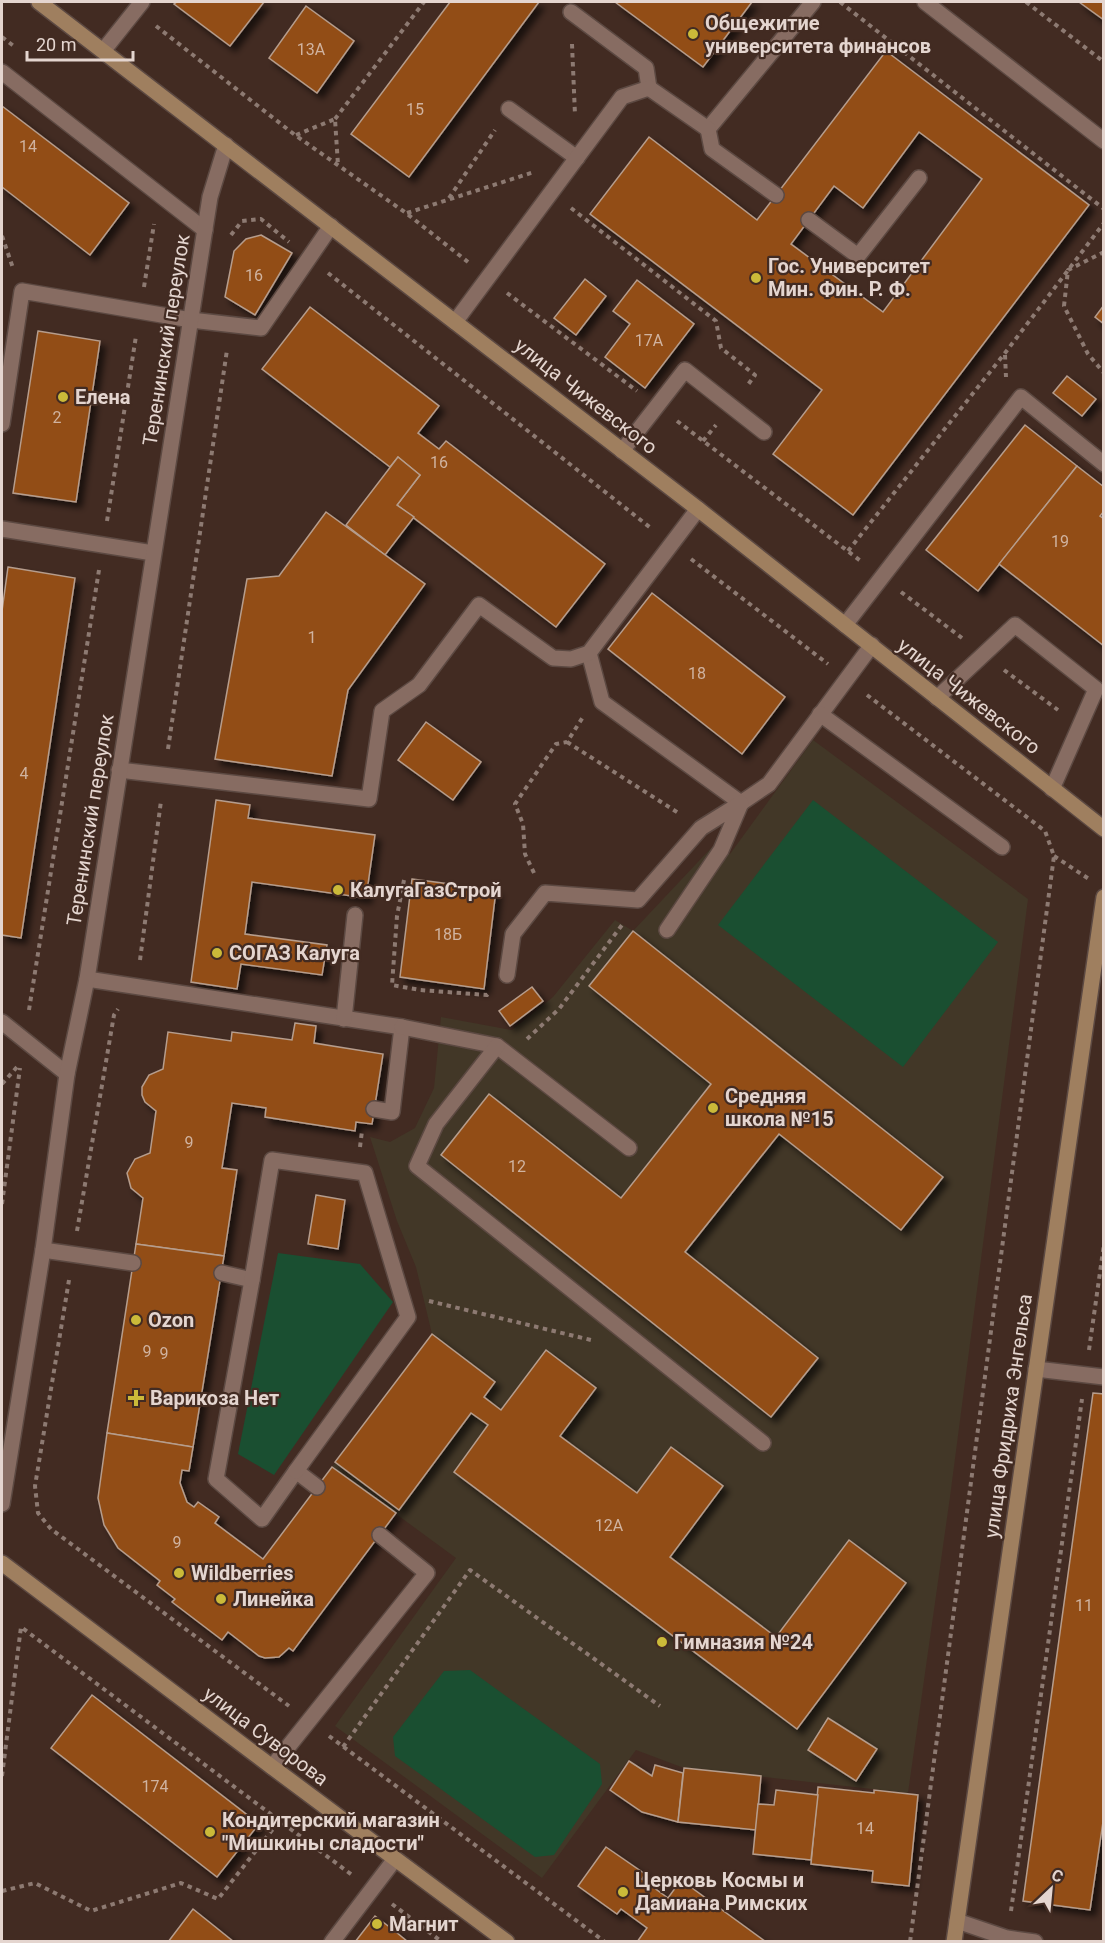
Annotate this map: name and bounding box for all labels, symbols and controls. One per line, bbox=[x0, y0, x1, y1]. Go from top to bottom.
place label: Общежитие университета финансов bbox=[705, 11, 931, 58]
scale bar bbox=[27, 24, 134, 62]
marker: Общежитие университета финансов bbox=[686, 27, 700, 41]
text: 20 m bbox=[36, 34, 76, 55]
house number: 13А bbox=[297, 40, 326, 59]
house number: 15 bbox=[406, 100, 424, 119]
house number: 14 bbox=[19, 137, 37, 156]
street label: Теренинский переулок bbox=[137, 232, 195, 448]
place label: Гос. Университет Мин. Фин. Р. Ф. bbox=[768, 254, 930, 301]
house number: 16 bbox=[245, 266, 263, 285]
marker: Гос. Университет Мин. Фин. Р. Ф. bbox=[749, 271, 763, 285]
house number: 17А bbox=[635, 331, 664, 350]
street label: улица Чижевского bbox=[510, 333, 662, 459]
place label: Елена bbox=[75, 385, 131, 409]
marker: Елена bbox=[56, 390, 70, 404]
house number: 2 bbox=[53, 408, 62, 427]
house number: 16 bbox=[430, 453, 448, 472]
house number: 19 bbox=[1051, 532, 1069, 551]
house number: 1 bbox=[308, 628, 317, 647]
street label: улица Чижевского bbox=[893, 633, 1045, 759]
house number: 18 bbox=[688, 664, 706, 683]
street label: Теренинский переулок bbox=[61, 712, 119, 928]
house number: 4 bbox=[20, 764, 29, 783]
place label: КалугаГазСтрой bbox=[350, 878, 502, 902]
marker: КалугаГазСтрой bbox=[331, 883, 345, 897]
house number: 18Б bbox=[434, 925, 462, 944]
place label: СОГАЗ Калуга bbox=[229, 941, 360, 965]
marker: СОГАЗ Калуга bbox=[210, 946, 224, 960]
place label: Средняя школа №15 bbox=[725, 1084, 834, 1131]
marker: Средняя школа №15 bbox=[706, 1101, 720, 1115]
house number: 9 bbox=[185, 1133, 194, 1152]
house number: 12 bbox=[508, 1157, 526, 1176]
street label: улица Фридриха Энгельса bbox=[979, 1292, 1037, 1540]
place label: Ozon bbox=[148, 1308, 194, 1332]
marker: Ozon bbox=[129, 1313, 143, 1327]
house number: 9 bbox=[143, 1342, 152, 1361]
house number: 9 bbox=[160, 1344, 169, 1363]
place label: Варикоза Нет bbox=[150, 1386, 279, 1410]
marker: Варикоза Нет bbox=[127, 1389, 145, 1407]
house number: 12А bbox=[595, 1516, 624, 1535]
house number: 9 bbox=[173, 1533, 182, 1552]
place label: Wildberries bbox=[191, 1561, 293, 1585]
marker: Wildberries bbox=[172, 1566, 186, 1580]
place label: Линейка bbox=[233, 1587, 314, 1611]
marker: Линейка bbox=[214, 1592, 228, 1606]
house number: 11 bbox=[1075, 1596, 1093, 1615]
place label: Гимназия №24 bbox=[674, 1630, 813, 1654]
marker: Гимназия №24 bbox=[655, 1635, 669, 1649]
street label: улица Суворова bbox=[199, 1681, 333, 1791]
house number: 174 bbox=[142, 1777, 168, 1796]
place label: Кондитерский магазин "Мишкины сладости" bbox=[222, 1808, 440, 1855]
house number: 14 bbox=[856, 1819, 874, 1838]
marker: Кондитерский магазин "Мишкины сладости" bbox=[203, 1825, 217, 1839]
north arrow bbox=[1021, 1859, 1081, 1919]
text: С bbox=[1048, 1865, 1066, 1887]
place label: Церковь Космы и Дамиана Римских bbox=[635, 1868, 808, 1915]
marker: Церковь Космы и Дамиана Римских bbox=[616, 1885, 630, 1899]
place label: Магнит bbox=[389, 1912, 458, 1936]
marker: Магнит bbox=[370, 1917, 384, 1931]

